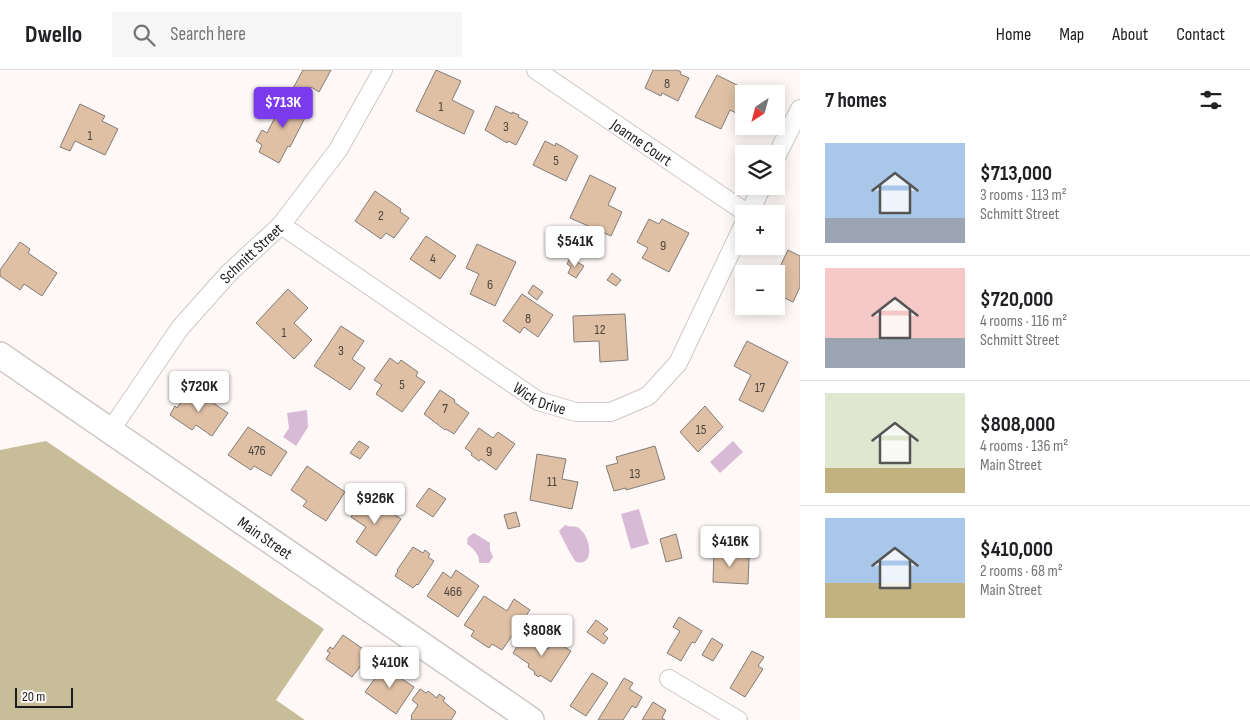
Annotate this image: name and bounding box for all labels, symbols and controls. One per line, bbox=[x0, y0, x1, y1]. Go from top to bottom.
search box bbox=[112, 12, 462, 57]
text: Dwello bbox=[25, 20, 82, 49]
icon: search bbox=[130, 21, 158, 49]
text: Search here bbox=[170, 23, 246, 46]
text: Home bbox=[996, 24, 1031, 45]
text: Map bbox=[1059, 24, 1084, 45]
text: About bbox=[1112, 24, 1148, 45]
text: Contact bbox=[1176, 24, 1225, 45]
house number: 8 bbox=[664, 75, 670, 92]
north arrow bbox=[735, 85, 785, 135]
map controls bbox=[735, 85, 785, 315]
icon: filters bbox=[1197, 86, 1225, 114]
pin: $713K bbox=[248, 87, 318, 129]
text: 7 homes bbox=[825, 88, 887, 113]
text: $713K bbox=[265, 93, 301, 112]
house number: 1 bbox=[439, 98, 444, 115]
street label: Joanne Court bbox=[606, 115, 675, 171]
house number: 3 bbox=[503, 118, 509, 135]
house number: 1 bbox=[88, 127, 93, 144]
button: layers bbox=[735, 145, 785, 195]
house number: 5 bbox=[553, 152, 559, 169]
text: $713,000 bbox=[980, 161, 1052, 186]
icon: home bbox=[865, 163, 925, 223]
text: 3 rooms · 113 m² bbox=[980, 186, 1067, 205]
button: + bbox=[735, 205, 785, 255]
text: Schmitt Street bbox=[980, 205, 1059, 224]
house number: 2 bbox=[378, 207, 384, 224]
street label: Schmitt Street bbox=[216, 220, 288, 288]
pin: $541K bbox=[540, 226, 610, 268]
text: $541K bbox=[556, 232, 594, 251]
house number: 9 bbox=[660, 237, 666, 254]
house number: 4 bbox=[430, 250, 436, 267]
button: − bbox=[735, 265, 785, 315]
house number: 6 bbox=[487, 276, 493, 293]
text: $720,000 bbox=[980, 287, 1053, 312]
icon: home bbox=[865, 288, 925, 348]
house number: 8 bbox=[525, 310, 531, 327]
text: 4 rooms · 116 m² bbox=[980, 312, 1067, 331]
house number: 12 bbox=[595, 321, 606, 338]
house number: 1 bbox=[282, 324, 287, 341]
text: Schmitt Street bbox=[980, 331, 1059, 350]
house number: 3 bbox=[338, 342, 344, 359]
pin: $720K bbox=[164, 370, 234, 413]
house number: 5 bbox=[399, 376, 405, 393]
text: $720K bbox=[180, 377, 218, 396]
street label: Wick Drive bbox=[509, 379, 568, 420]
house number: 17 bbox=[755, 379, 766, 396]
house number: 7 bbox=[442, 400, 448, 417]
text: $808,000 bbox=[980, 412, 1055, 437]
icon: home bbox=[865, 413, 925, 473]
house number: 15 bbox=[696, 421, 707, 438]
text: 4 rooms · 136 m² bbox=[980, 437, 1068, 456]
house number: 476 bbox=[248, 442, 266, 459]
house number: 9 bbox=[486, 443, 492, 460]
text: Main Street bbox=[980, 456, 1042, 475]
house number: 13 bbox=[630, 465, 641, 482]
house number: 11 bbox=[547, 473, 557, 490]
pin: $926K bbox=[340, 482, 410, 525]
text: $926K bbox=[356, 489, 394, 508]
street label: Main Street bbox=[234, 513, 295, 564]
pin: $416K bbox=[695, 526, 765, 568]
text: $416K bbox=[711, 532, 749, 551]
text: $410,000 bbox=[980, 537, 1053, 562]
icon: home bbox=[865, 538, 925, 598]
text: 2 rooms · 68 m² bbox=[980, 562, 1063, 581]
text: Main Street bbox=[980, 581, 1042, 600]
house number: 466 bbox=[444, 583, 462, 600]
pin: $808K bbox=[507, 614, 577, 657]
text: $808K bbox=[523, 621, 561, 640]
pin: $410K bbox=[355, 646, 425, 689]
text: $410K bbox=[371, 653, 409, 672]
scale bar bbox=[15, 685, 72, 708]
text: 20 m bbox=[22, 688, 45, 705]

